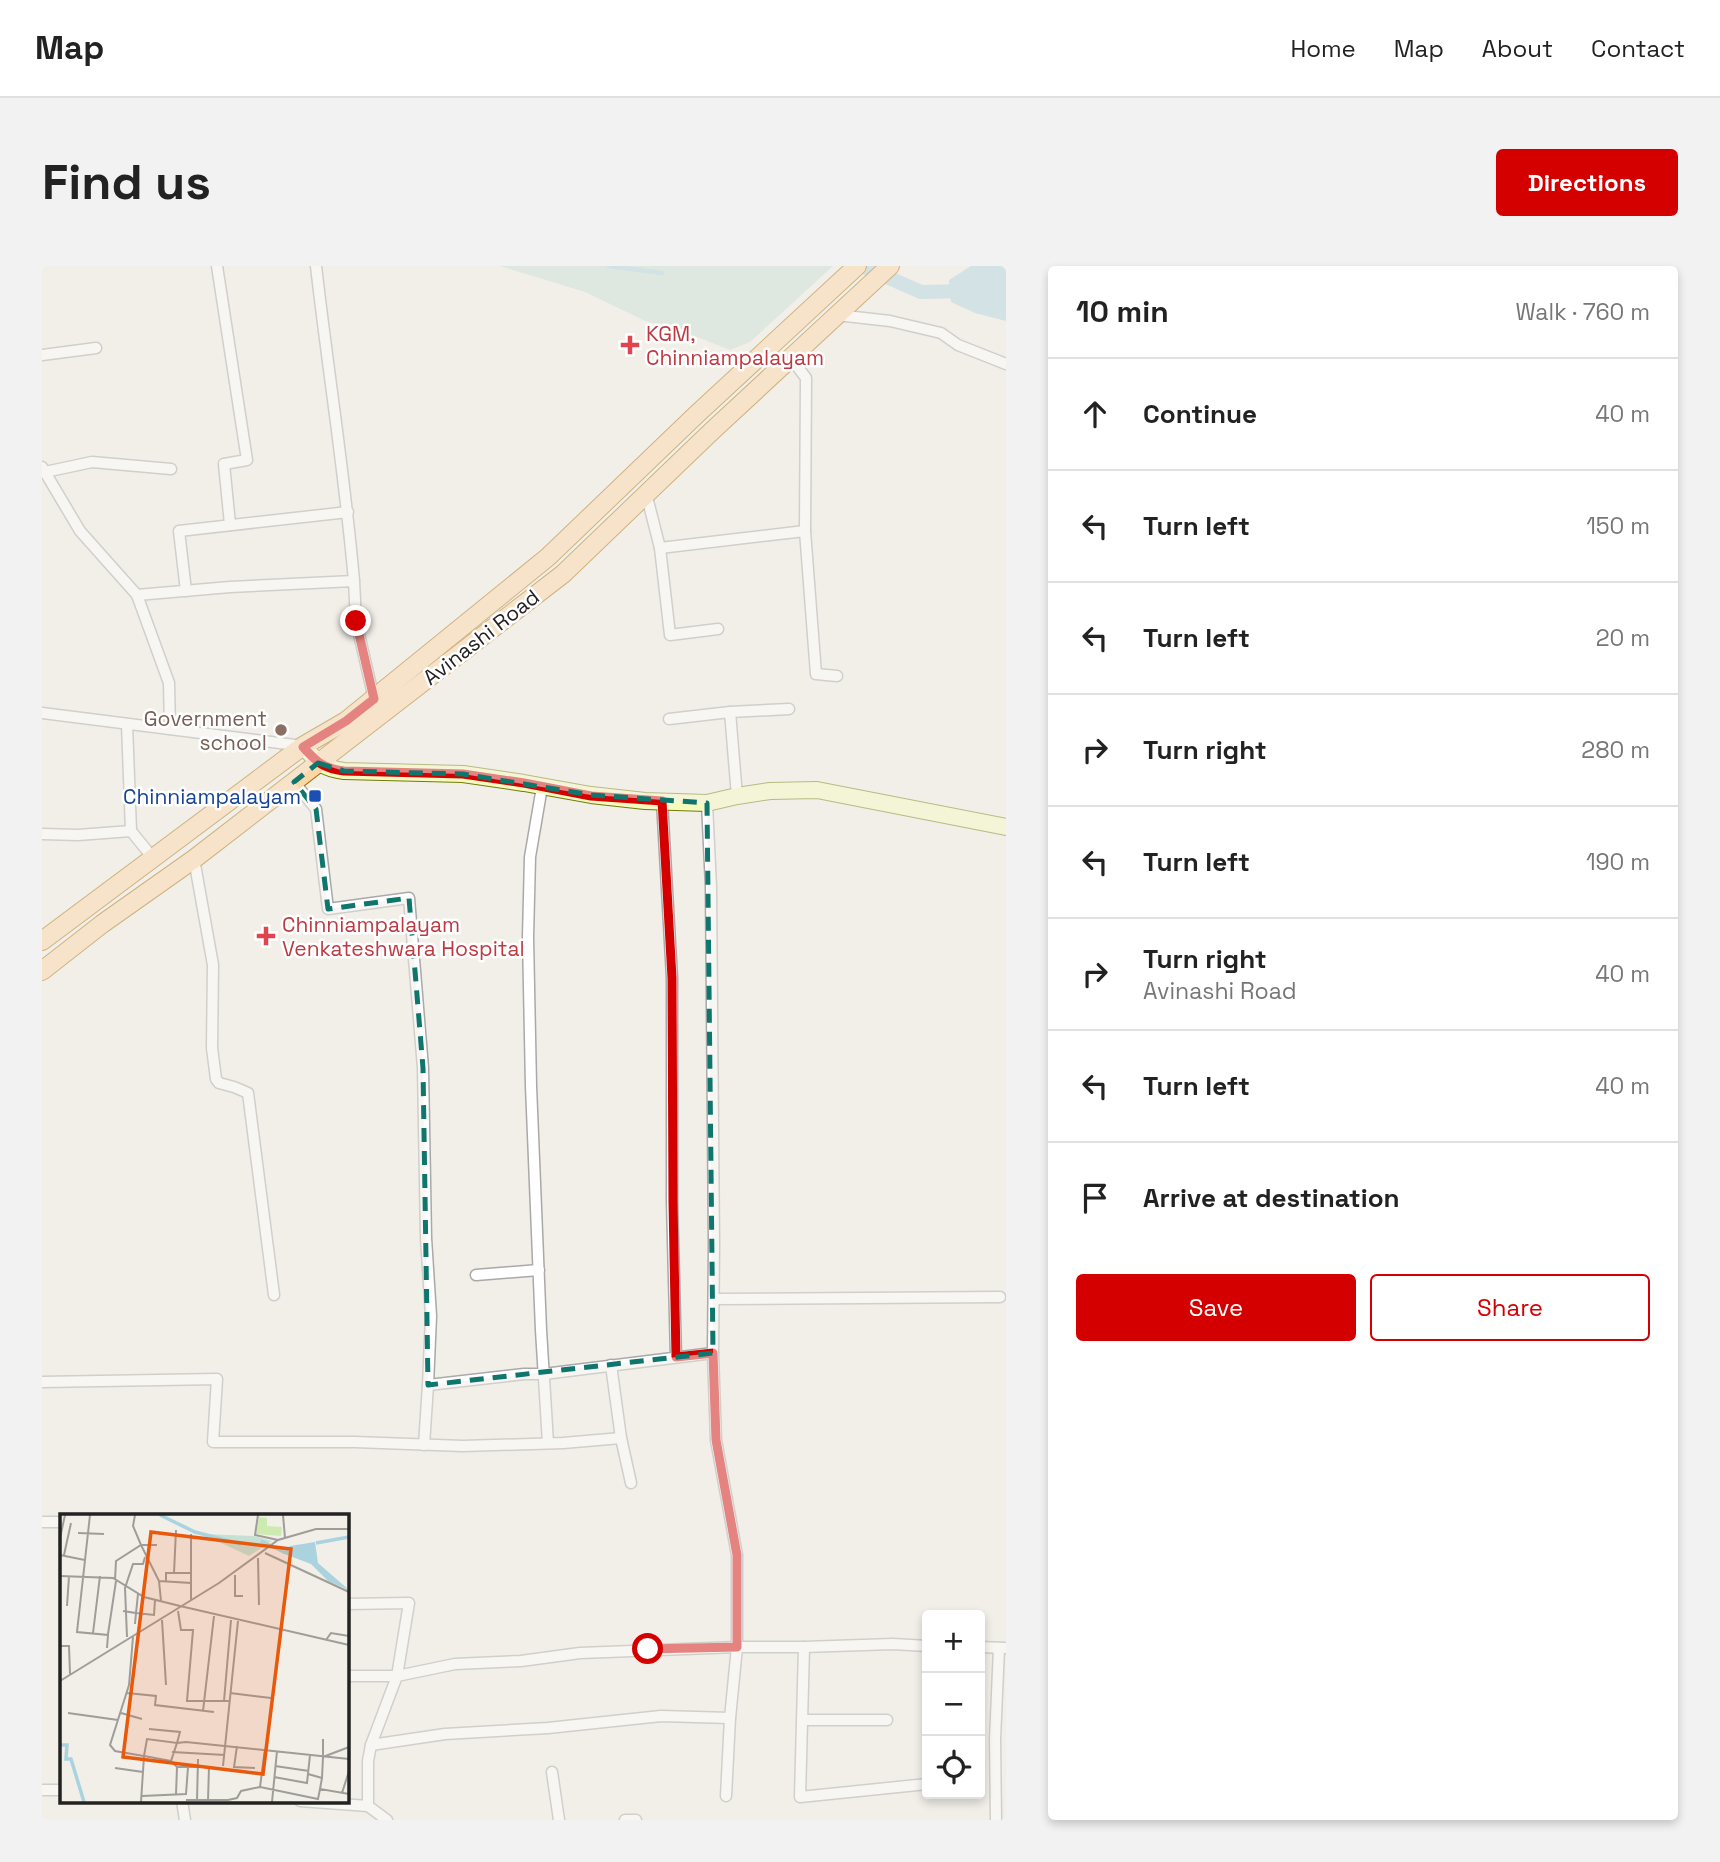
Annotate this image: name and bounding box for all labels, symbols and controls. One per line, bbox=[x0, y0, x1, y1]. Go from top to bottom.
text: Map bbox=[35, 27, 104, 69]
text: Home bbox=[1290, 33, 1356, 64]
text: Map bbox=[1394, 33, 1444, 64]
text: About bbox=[1482, 33, 1553, 64]
text: Contact bbox=[1591, 33, 1685, 64]
button: Directions bbox=[1496, 149, 1678, 216]
text: Find us bbox=[42, 151, 211, 213]
text: 10 min bbox=[1076, 292, 1169, 331]
text: Walk · 760 m bbox=[1515, 297, 1650, 327]
place label: KGM, Chinniampalayam bbox=[646, 320, 824, 371]
marker: KGM, Chinniampalayam bbox=[620, 335, 640, 355]
icon: ahead bbox=[1076, 395, 1114, 433]
text: Continue bbox=[1143, 397, 1257, 431]
text: 40 m bbox=[1595, 399, 1650, 429]
icon: left bbox=[1076, 507, 1114, 545]
text: Turn left bbox=[1143, 509, 1250, 543]
text: 150 m bbox=[1586, 511, 1650, 541]
street label: Avinashi Road bbox=[417, 583, 545, 691]
route end bbox=[340, 605, 371, 636]
icon: left bbox=[1076, 619, 1114, 657]
text: Turn left bbox=[1143, 621, 1250, 655]
text: 20 m bbox=[1596, 623, 1650, 653]
place label: Government school bbox=[144, 705, 267, 756]
marker: Government school bbox=[273, 722, 289, 738]
icon: right bbox=[1076, 731, 1114, 769]
text: Turn right bbox=[1143, 733, 1267, 767]
text: 280 m bbox=[1581, 735, 1650, 765]
place label: Chinniampalayam bbox=[123, 783, 301, 810]
marker: Chinniampalayam bbox=[307, 788, 323, 804]
icon: left bbox=[1076, 843, 1114, 881]
text: Turn left bbox=[1143, 845, 1250, 879]
text: 190 m bbox=[1586, 847, 1650, 877]
place label: Chinniampalayam Venkateshwara Hospital bbox=[282, 911, 525, 962]
marker: Chinniampalayam Venkateshwara Hospital bbox=[256, 926, 276, 946]
text: Turn right bbox=[1143, 942, 1267, 976]
icon: right bbox=[1076, 955, 1114, 993]
text: 40 m bbox=[1595, 959, 1650, 989]
text: Avinashi Road bbox=[1143, 976, 1297, 1006]
icon: left bbox=[1076, 1067, 1114, 1105]
text: Turn left bbox=[1143, 1069, 1250, 1103]
text: 40 m bbox=[1595, 1071, 1650, 1101]
icon: arrive bbox=[1076, 1179, 1114, 1217]
text: Arrive at destination bbox=[1143, 1181, 1400, 1215]
button: Save bbox=[1076, 1274, 1356, 1341]
button: Share bbox=[1370, 1274, 1650, 1341]
inset map bbox=[60, 1514, 348, 1802]
map controls bbox=[922, 1610, 985, 1799]
button: + bbox=[922, 1610, 985, 1673]
route start bbox=[632, 1633, 663, 1664]
button: − bbox=[922, 1673, 985, 1736]
button: locate bbox=[922, 1736, 985, 1799]

